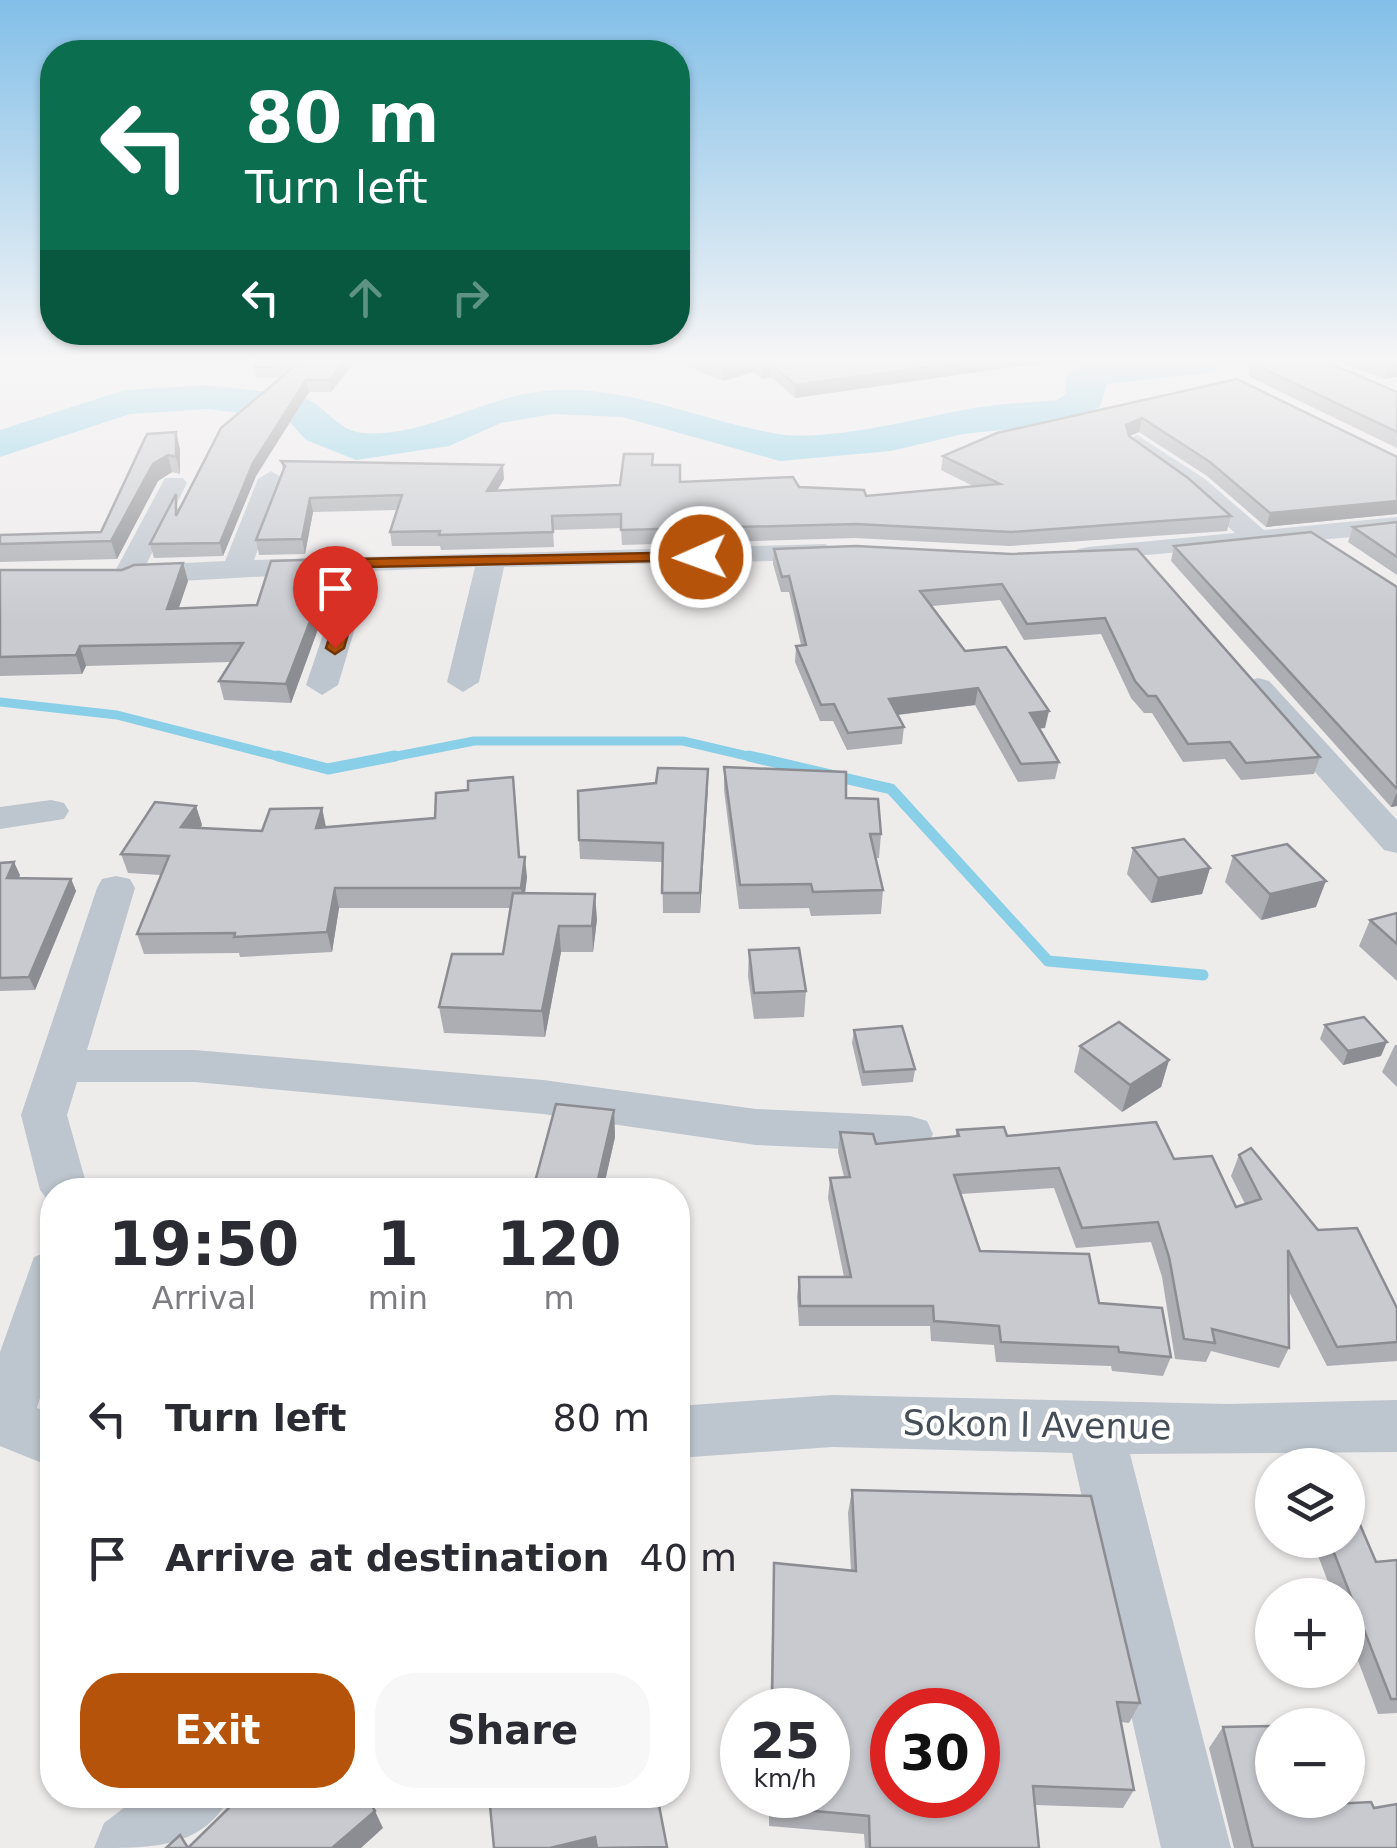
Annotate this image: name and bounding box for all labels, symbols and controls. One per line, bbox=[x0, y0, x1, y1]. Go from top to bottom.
text: 80 m bbox=[245, 77, 440, 159]
icon: left bbox=[80, 80, 210, 210]
text: Turn left bbox=[245, 161, 428, 214]
icon: left bbox=[233, 270, 288, 325]
icon: ahead bbox=[338, 270, 393, 325]
icon: right bbox=[443, 270, 498, 325]
position arrow bbox=[649, 505, 753, 609]
pin bbox=[293, 546, 378, 649]
icon: arrive bbox=[308, 561, 363, 616]
text: 19:50 bbox=[108, 1209, 299, 1279]
text: 1 bbox=[377, 1209, 419, 1279]
text: 120 bbox=[496, 1209, 622, 1279]
text: Arrival bbox=[152, 1279, 256, 1317]
text: min bbox=[368, 1279, 428, 1317]
text: m bbox=[543, 1279, 575, 1317]
icon: left bbox=[80, 1391, 135, 1446]
text: Turn left bbox=[165, 1396, 346, 1440]
text: 80 m bbox=[553, 1396, 650, 1440]
street label: Sokon I Avenue bbox=[902, 1403, 1172, 1447]
map controls bbox=[1255, 1448, 1365, 1818]
button: layers bbox=[1255, 1448, 1365, 1558]
icon: arrive bbox=[80, 1531, 135, 1586]
text: Arrive at destination bbox=[165, 1536, 610, 1580]
text: 40 m bbox=[640, 1536, 737, 1580]
button: + bbox=[1255, 1578, 1365, 1688]
button: Exit bbox=[80, 1673, 355, 1788]
button: Share bbox=[375, 1673, 650, 1788]
speed limit sign: 30 bbox=[870, 1688, 1000, 1818]
button: − bbox=[1255, 1708, 1365, 1818]
text: 25 bbox=[750, 1712, 820, 1770]
text: km/h bbox=[753, 1764, 817, 1793]

